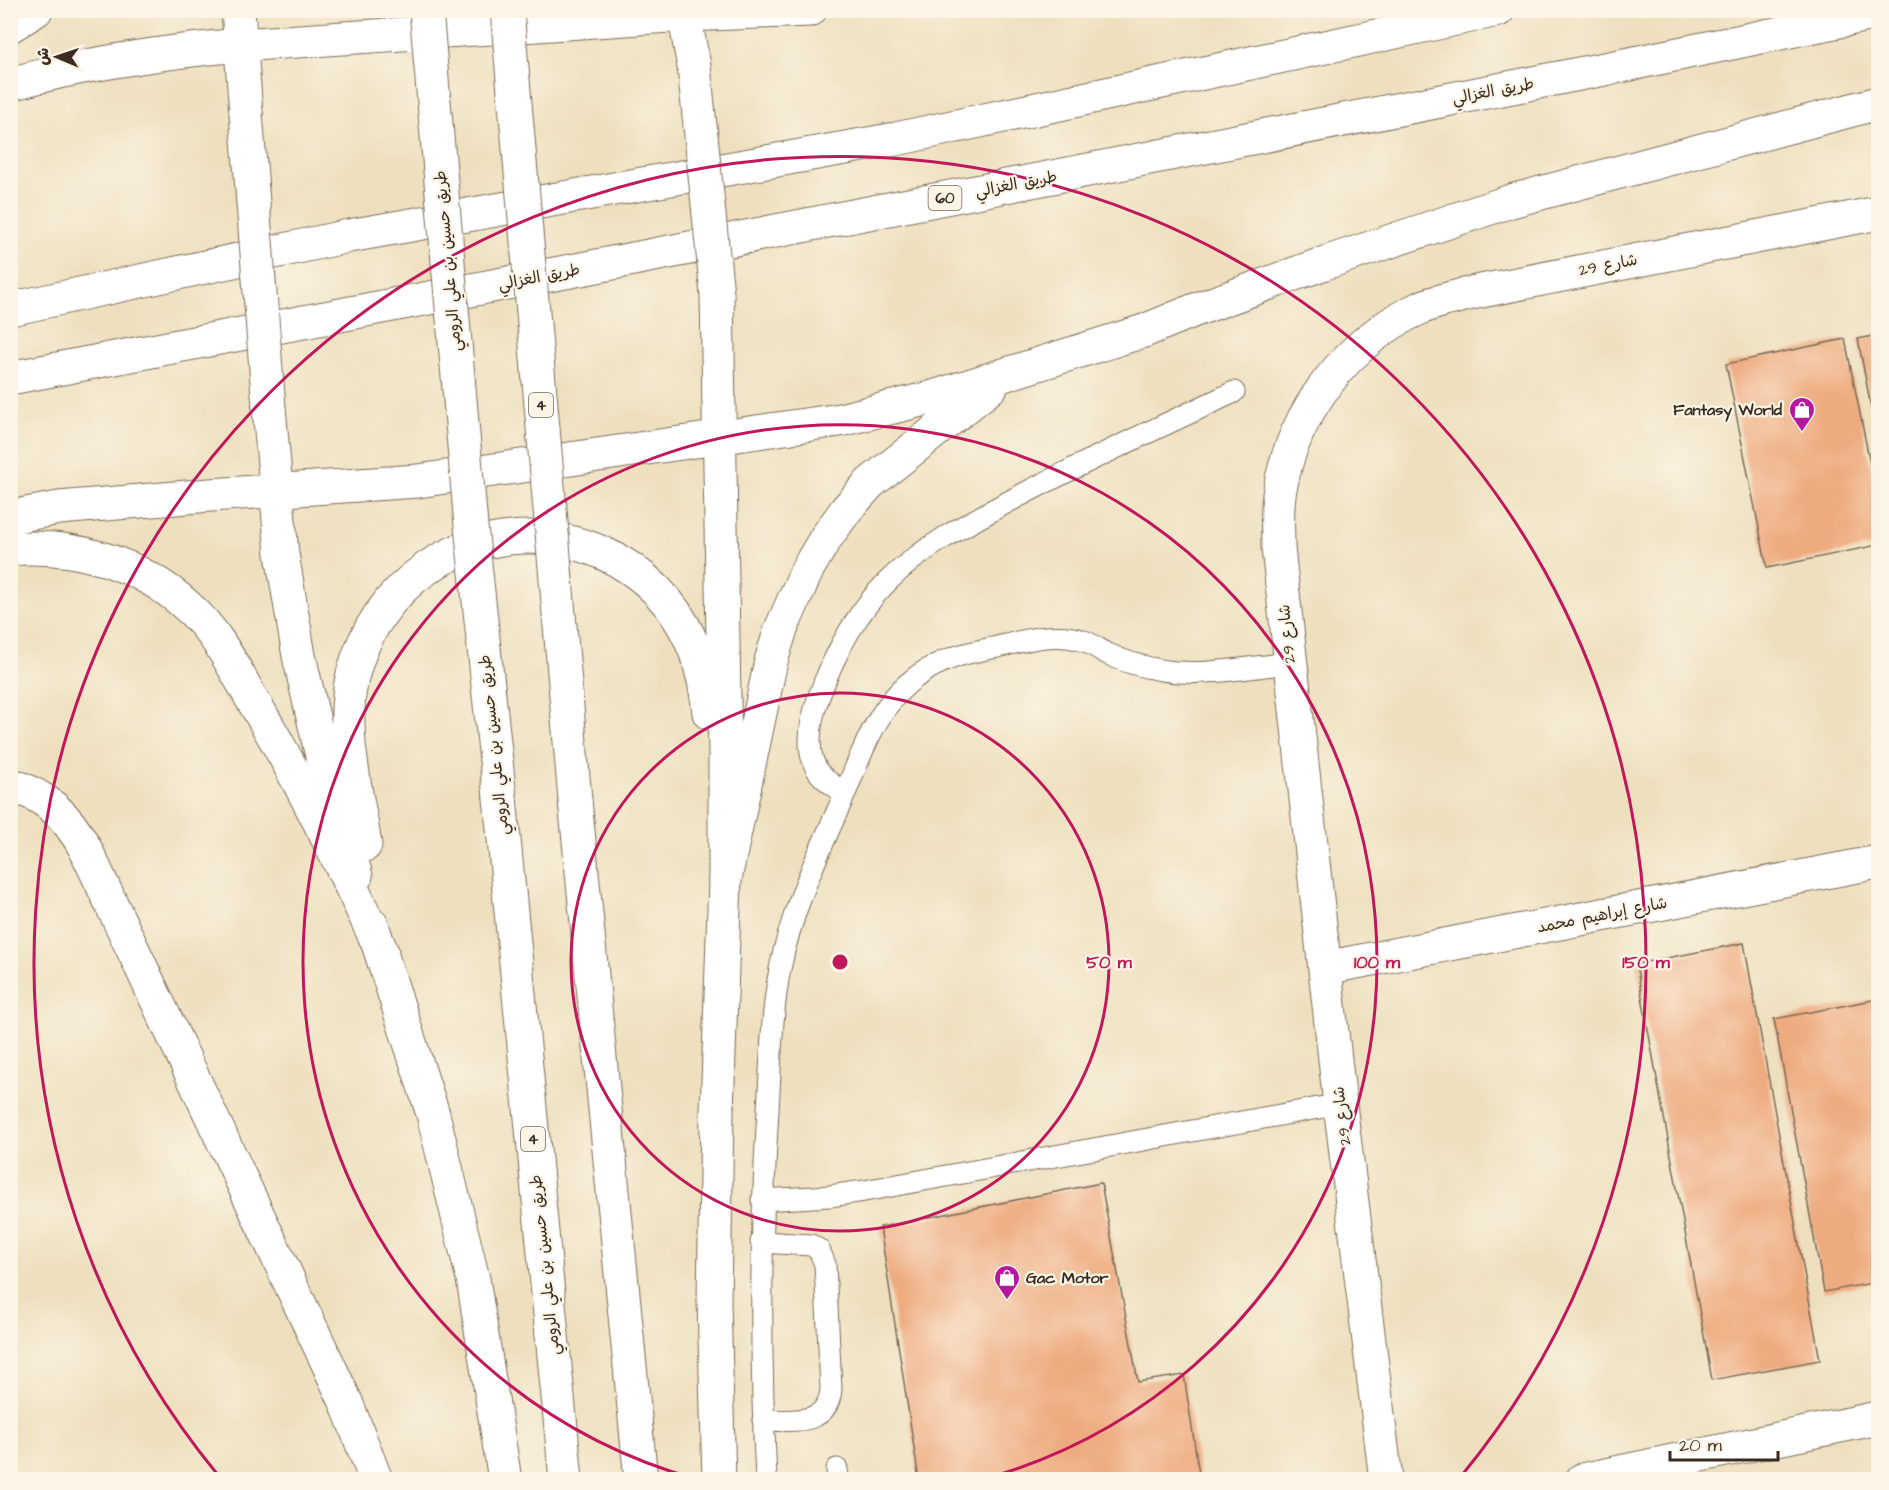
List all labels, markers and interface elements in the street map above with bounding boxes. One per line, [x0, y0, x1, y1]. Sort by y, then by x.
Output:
north arrow [27, 27, 87, 87]
text: ش [32, 47, 54, 66]
street label: طريق الغزالي [1450, 72, 1536, 113]
street label: طريق الغزالي [973, 165, 1059, 206]
street label: طريق حسين بن علي الرومي [429, 169, 470, 352]
road number: 60 [928, 186, 962, 210]
street label: شارع 29 [1577, 249, 1639, 281]
street label: طريق الغزالي [496, 258, 582, 299]
road number: 4 [529, 393, 553, 417]
shop icon: Fantasy World [1787, 395, 1817, 433]
place label: Fantasy World [1673, 399, 1783, 422]
street label: شارع 29 [1273, 603, 1301, 665]
street label: طريق حسين بن علي الرومي [474, 653, 517, 837]
street label: شارع إبراهيم محمد [1535, 892, 1669, 939]
text: 50 m [1086, 950, 1133, 975]
text: 100 m [1354, 950, 1401, 975]
text: 150 m [1622, 950, 1671, 975]
centre of rings [830, 952, 850, 972]
street label: شارع 29 [1327, 1085, 1357, 1147]
road number: 4 [521, 1127, 545, 1151]
street label: طريق حسين بن علي الرومي [525, 1173, 568, 1357]
shop icon: Gac Motor [992, 1263, 1022, 1301]
place label: Gac Motor [1026, 1267, 1108, 1289]
scale bar [1670, 1424, 1778, 1462]
text: 20 m [1679, 1433, 1722, 1458]

